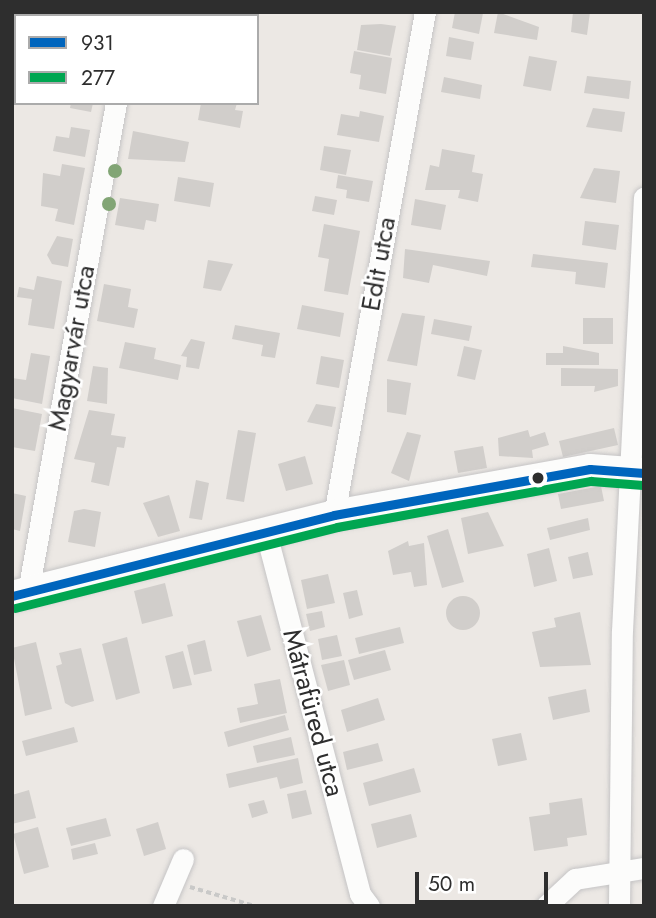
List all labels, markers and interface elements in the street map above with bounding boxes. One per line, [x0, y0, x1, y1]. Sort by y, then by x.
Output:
legend [14, 14, 259, 105]
text: 931 [81, 28, 114, 58]
text: 277 [81, 63, 115, 93]
street label: Edit utca [355, 215, 403, 313]
street label: Magyarvár utca [42, 263, 102, 433]
unlabelled marker [531, 471, 545, 485]
street label: Mátrafüred utca [276, 626, 350, 800]
scale bar [418, 858, 551, 902]
text: 50 m [428, 869, 475, 899]

